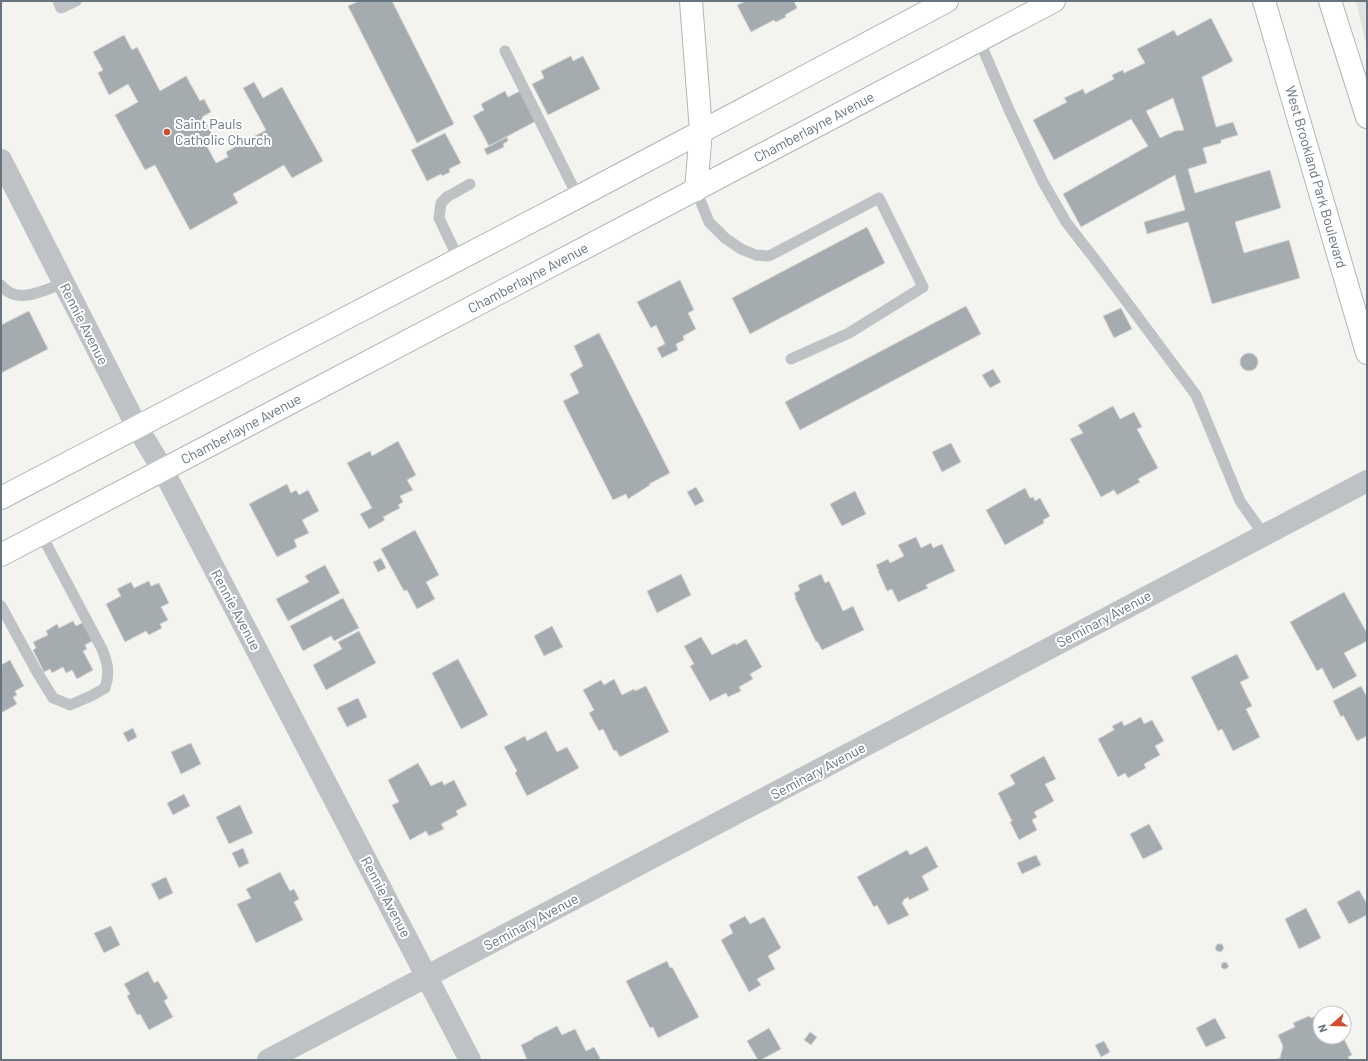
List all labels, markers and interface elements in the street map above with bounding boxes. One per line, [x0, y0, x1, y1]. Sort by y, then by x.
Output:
street label: West Brookland Park Boulevard [1282, 84, 1351, 270]
street label: Chamberlayne Avenue [751, 88, 877, 165]
place label: Saint Pauls Catholic Church [175, 115, 271, 148]
marker: Saint Pauls Catholic Church [162, 127, 172, 137]
street label: Chamberlayne Avenue [465, 239, 591, 316]
street label: Rennie Avenue [57, 280, 112, 367]
street label: Chamberlayne Avenue [178, 390, 304, 467]
street label: Rennie Avenue [208, 566, 265, 653]
street label: Seminary Avenue [1054, 586, 1154, 651]
street label: Seminary Avenue [768, 738, 868, 803]
street label: Rennie Avenue [358, 853, 415, 940]
street label: Seminary Avenue [481, 889, 581, 954]
north arrow [1312, 1005, 1352, 1045]
text: N [1315, 1023, 1329, 1034]

